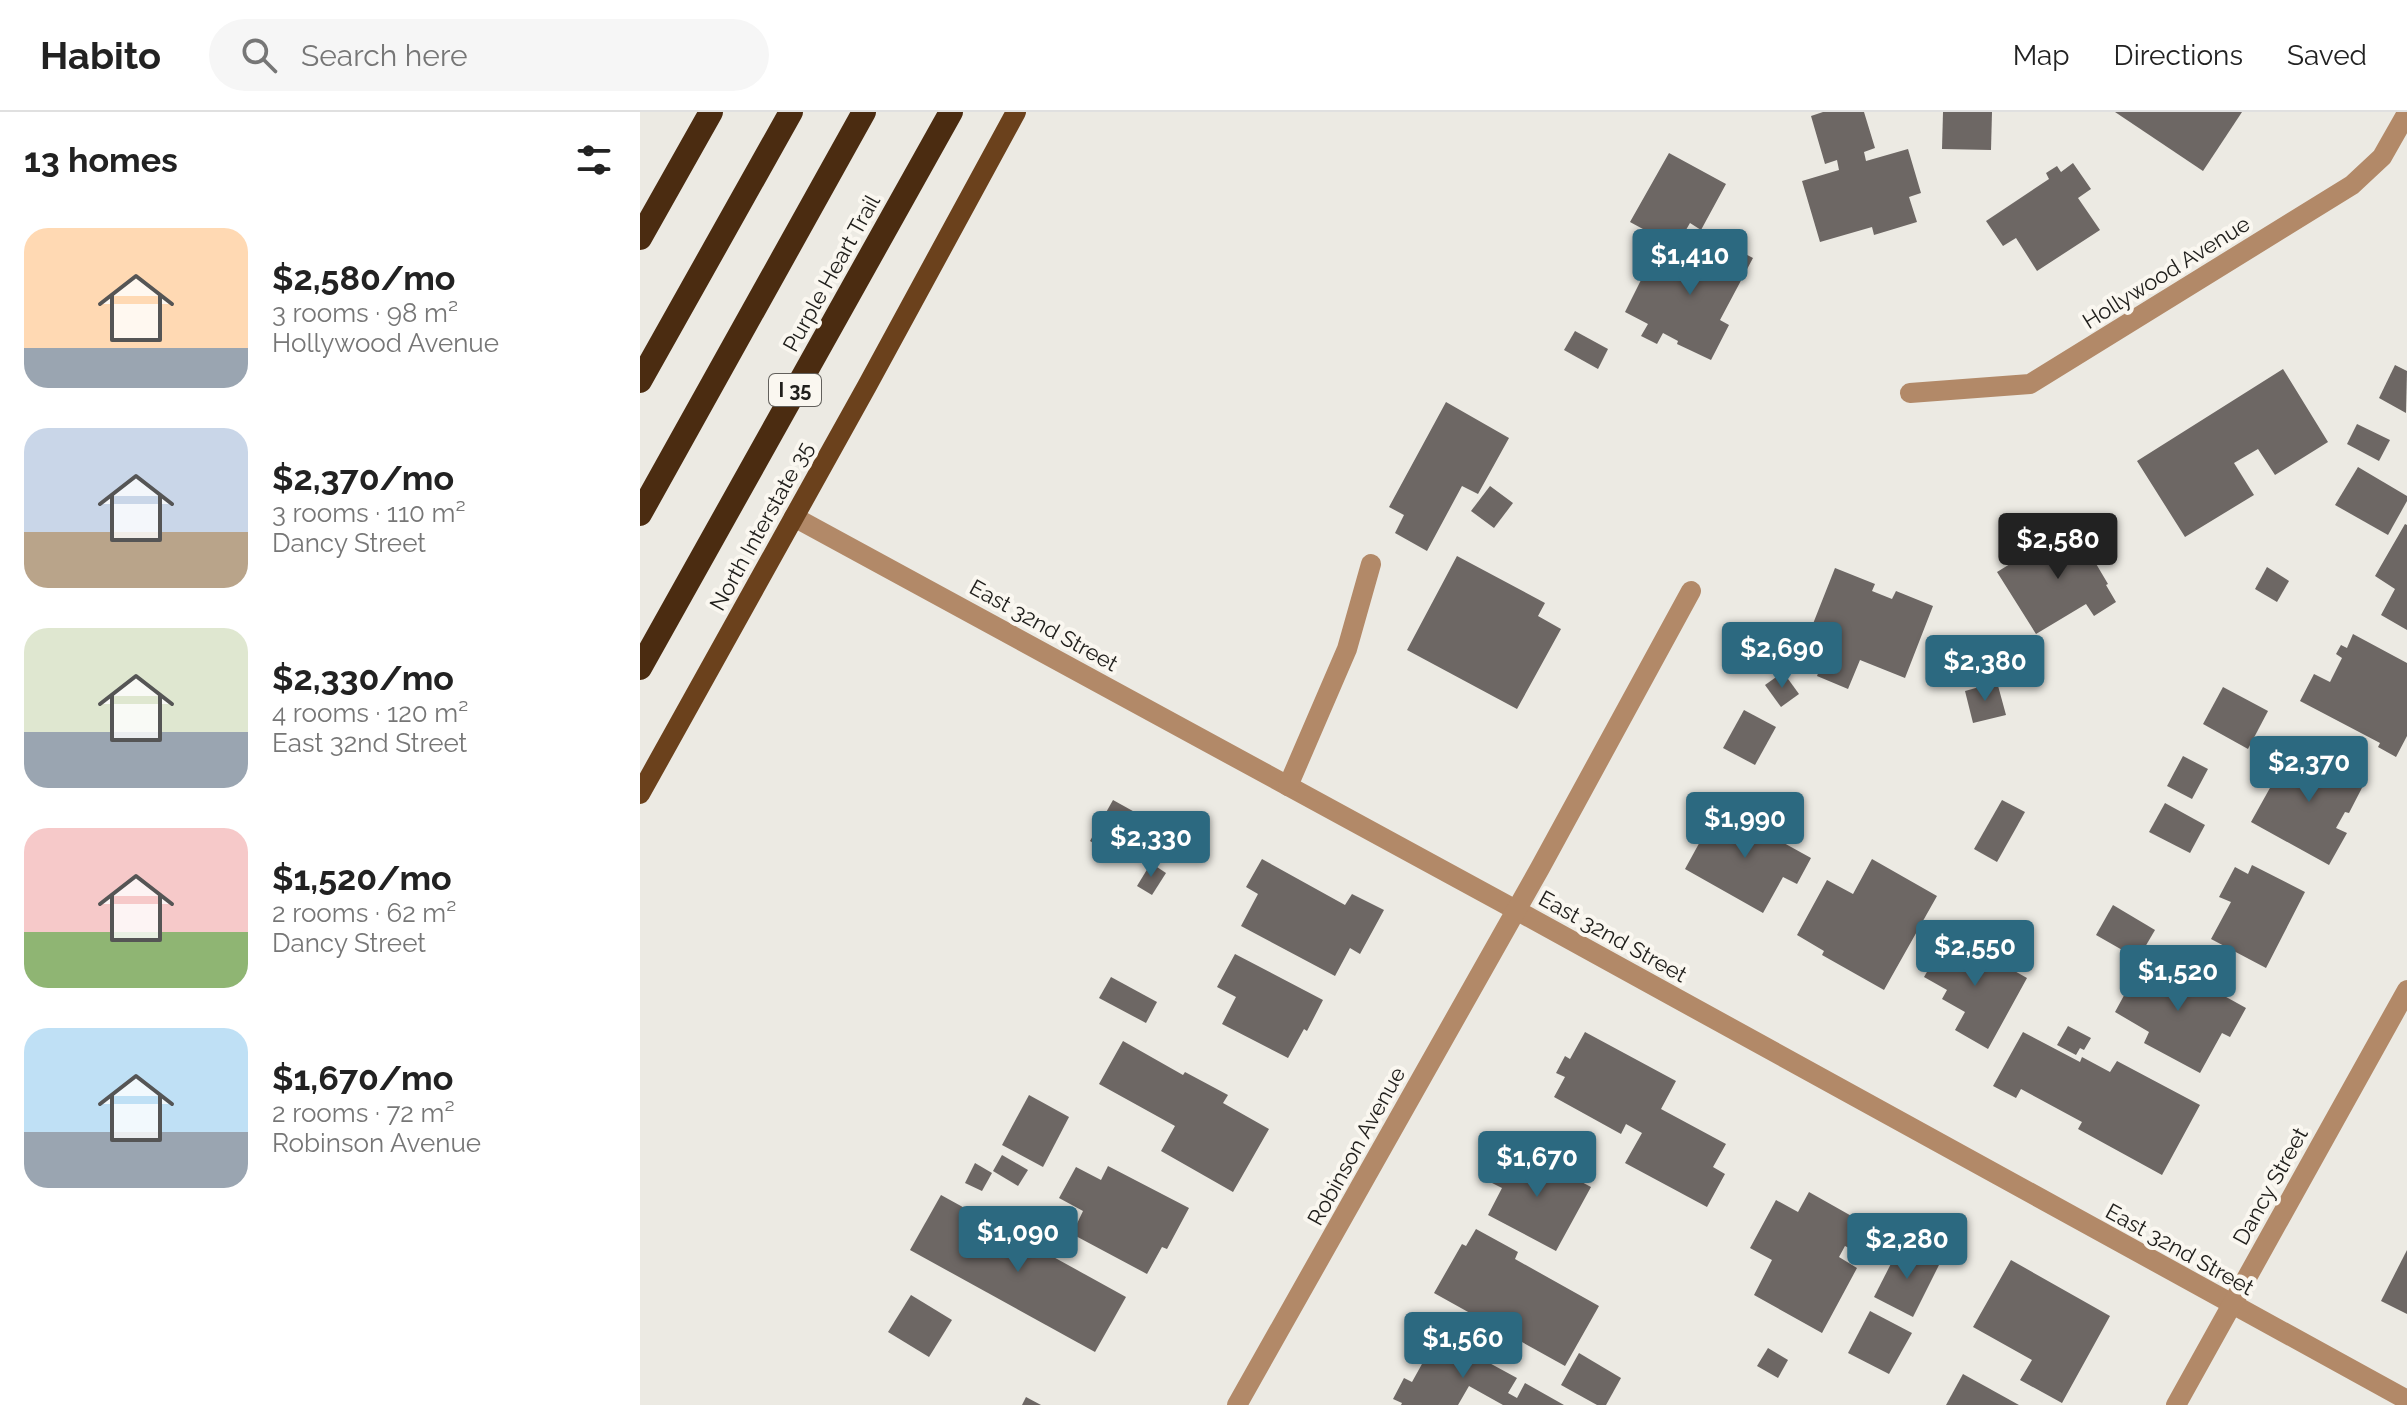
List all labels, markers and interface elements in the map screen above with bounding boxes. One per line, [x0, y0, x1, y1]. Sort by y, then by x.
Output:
search box [209, 19, 769, 91]
text: Habito [40, 33, 161, 78]
icon: search [237, 33, 281, 77]
text: Search here [301, 38, 468, 73]
text: Map [2013, 39, 2070, 72]
text: Directions [2114, 39, 2243, 72]
text: Saved [2287, 39, 2367, 72]
icon: filters [572, 138, 616, 182]
text: 13 homes [24, 140, 178, 180]
street label: Purple Heart Trail [777, 190, 885, 356]
street label: Hollywood Avenue [2078, 210, 2254, 334]
pin: $1,410 [1625, 229, 1755, 297]
text: $1,410 [1650, 240, 1730, 270]
text: $2,580/mo [272, 258, 455, 298]
icon: home [88, 260, 184, 356]
text: 3 rooms · 98 m² [272, 298, 458, 328]
text: Hollywood Avenue [272, 328, 499, 358]
road number: I 35 [769, 374, 821, 406]
street label: North Interstate 35 [704, 437, 818, 615]
text: $2,370/mo [272, 458, 454, 498]
icon: home [88, 460, 184, 556]
text: 3 rooms · 110 m² [272, 498, 466, 528]
pin: $2,580 [1993, 513, 2123, 581]
text: $2,580 [2016, 524, 2100, 554]
text: Dancy Street [272, 528, 426, 558]
street label: East 32nd Street [965, 574, 1123, 677]
pin: $2,690 [1717, 622, 1847, 690]
text: $2,690 [1740, 633, 1824, 663]
pin: $2,380 [1920, 635, 2050, 703]
text: $2,380 [1943, 646, 2027, 676]
text: $2,330/mo [272, 658, 454, 698]
icon: home [88, 660, 184, 756]
text: 4 rooms · 120 m² [272, 698, 468, 728]
text: East 32nd Street [272, 728, 467, 758]
pin: $2,370 [2244, 736, 2374, 804]
text: $2,370 [2268, 747, 2350, 777]
pin: $1,990 [1680, 792, 1810, 860]
text: $1,990 [1704, 803, 1786, 833]
pin: $2,330 [1086, 811, 1216, 879]
text: $2,330 [1110, 822, 1192, 852]
text: $1,520/mo [272, 858, 452, 898]
icon: home [88, 860, 184, 956]
street label: East 32nd Street [1534, 885, 1692, 988]
text: 2 rooms · 62 m² [272, 898, 456, 928]
pin: $2,550 [1910, 920, 2040, 988]
text: Dancy Street [272, 928, 426, 958]
text: $2,550 [1934, 931, 2016, 961]
pin: $1,520 [2113, 945, 2243, 1013]
text: $1,520 [2138, 956, 2218, 986]
text: $1,670/mo [272, 1058, 453, 1098]
icon: home [88, 1060, 184, 1156]
street label: Robinson Avenue [1302, 1062, 1410, 1230]
text: 2 rooms · 72 m² [272, 1098, 455, 1128]
street label: Dancy Street [2227, 1122, 2313, 1249]
text: Robinson Avenue [272, 1128, 481, 1158]
pin: $1,670 [1472, 1131, 1602, 1199]
text: $1,670 [1496, 1142, 1578, 1172]
street label: East 32nd Street [2101, 1198, 2259, 1301]
pin: $1,090 [953, 1206, 1083, 1274]
pin: $2,280 [1842, 1213, 1972, 1281]
text: $1,090 [977, 1217, 1059, 1247]
text: $2,280 [1865, 1224, 1949, 1254]
pin: $1,560 [1398, 1312, 1528, 1380]
text: $1,560 [1422, 1323, 1504, 1353]

